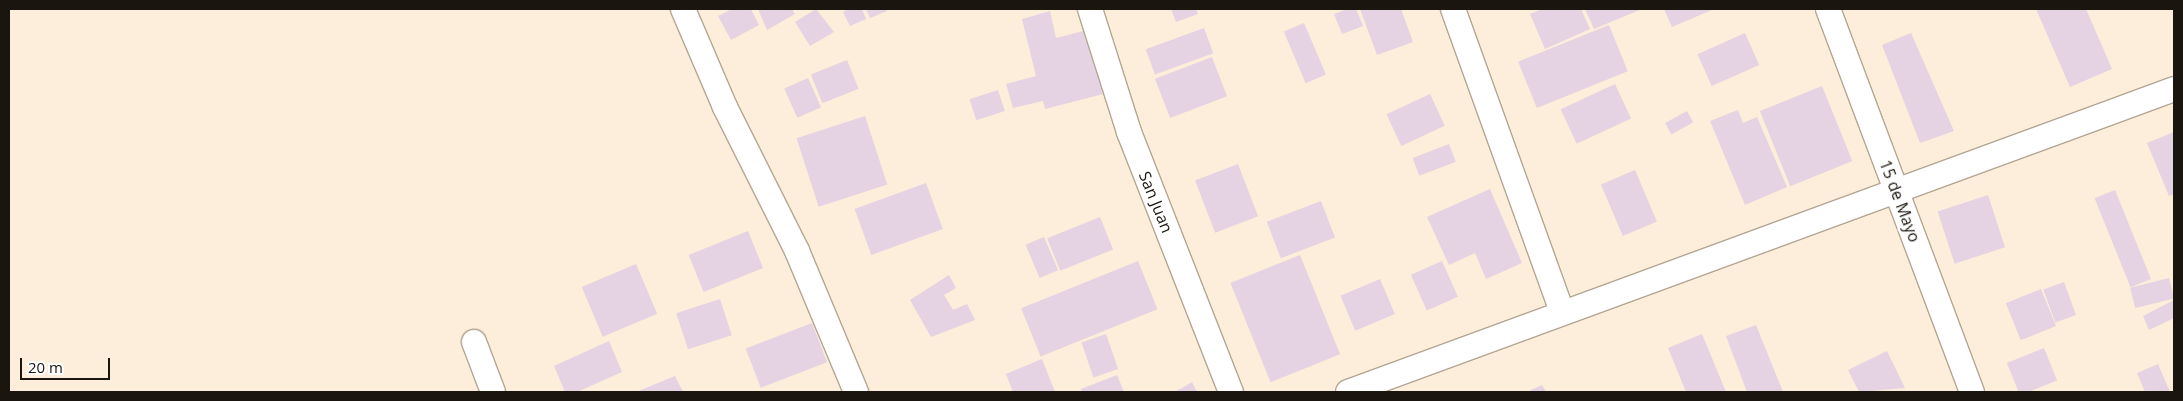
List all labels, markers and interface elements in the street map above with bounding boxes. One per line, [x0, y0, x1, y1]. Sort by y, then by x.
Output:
street label: 15 de Mayo [1876, 157, 1924, 245]
street label: San Juan [1135, 169, 1177, 235]
scale bar [22, 348, 112, 380]
text: 20 m [28, 357, 63, 377]

